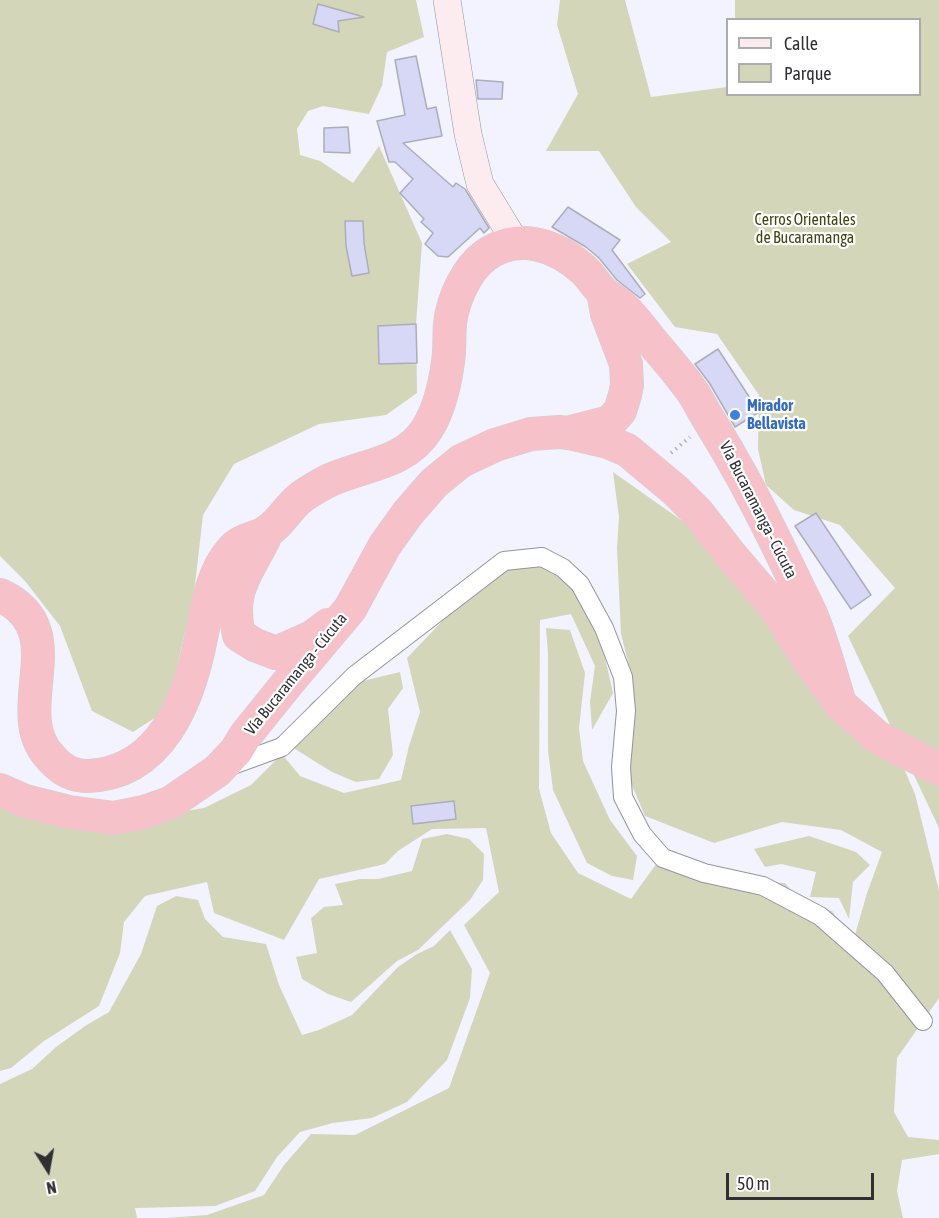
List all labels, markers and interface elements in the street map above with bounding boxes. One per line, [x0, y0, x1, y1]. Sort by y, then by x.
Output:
legend [726, 18, 921, 96]
text: Calle [784, 33, 818, 54]
text: Parque [784, 63, 832, 84]
park label: Cerros Orientales de Bucaramanga [754, 210, 856, 248]
place label: Mirador Bellavista [747, 396, 806, 434]
marker: Mirador Bellavista [728, 408, 742, 422]
street label: Vía Bucaramanga - Cúcuta [715, 438, 801, 582]
street label: Vía Bucaramanga - Cúcuta [241, 609, 351, 739]
north arrow [18, 1140, 78, 1200]
scale bar [729, 1161, 878, 1199]
text: 50 m [737, 1173, 769, 1194]
text: N [45, 1178, 58, 1197]

